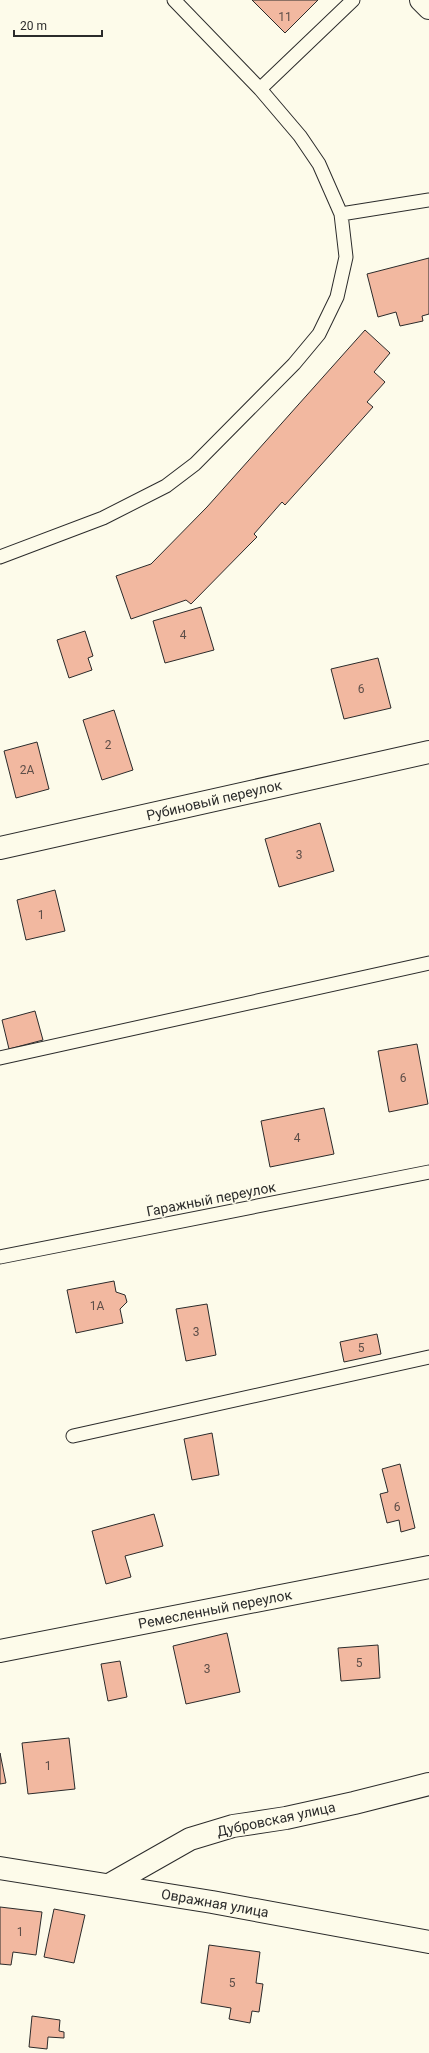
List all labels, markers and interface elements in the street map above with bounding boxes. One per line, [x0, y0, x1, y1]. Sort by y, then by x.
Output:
house number: 11 [278, 10, 292, 24]
scale bar [14, 12, 102, 38]
text: 20 m [20, 19, 47, 33]
house number: 4 [180, 628, 187, 642]
house number: 6 [358, 682, 365, 696]
house number: 2 [105, 738, 112, 752]
house number: 2А [20, 763, 34, 777]
street label: Рубиновый переулок [145, 777, 284, 823]
house number: 3 [296, 848, 302, 862]
house number: 1 [38, 908, 44, 922]
house number: 6 [400, 1071, 407, 1085]
house number: 4 [294, 1131, 301, 1145]
street label: Гаражный переулок [145, 1179, 277, 1219]
house number: 1А [90, 1299, 104, 1313]
house number: 3 [193, 1325, 199, 1339]
house number: 5 [358, 1341, 365, 1355]
house number: 6 [394, 1500, 401, 1514]
street label: Ремесленный переулок [137, 1586, 294, 1632]
house number: 5 [356, 1656, 363, 1670]
house number: 3 [204, 1662, 210, 1676]
house number: 1 [45, 1759, 51, 1773]
street label: Дубровская улица [215, 1799, 337, 1839]
street label: Овражная улица [160, 1886, 270, 1920]
house number: 1 [17, 1925, 23, 1939]
house number: 5 [229, 1976, 236, 1990]

